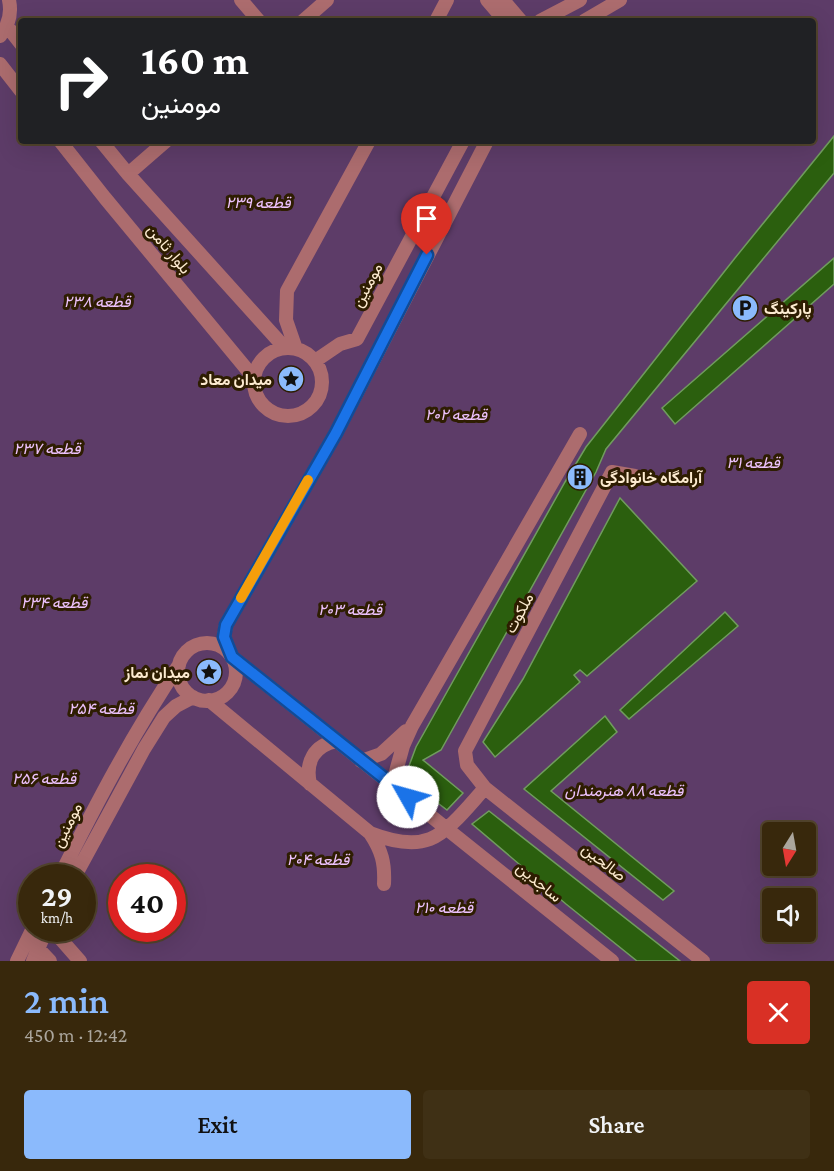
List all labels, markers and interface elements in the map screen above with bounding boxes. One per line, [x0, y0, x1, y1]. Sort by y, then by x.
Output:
text: 160 m [141, 36, 249, 83]
icon: right [42, 42, 120, 120]
text: مومنین [141, 89, 221, 119]
pin [401, 193, 452, 255]
park label: قطعه ۲۳۹ [225, 194, 292, 211]
icon: arrive [410, 202, 443, 235]
street label: بلوار ثامن [142, 221, 194, 278]
street label: مومنین [348, 260, 387, 311]
park label: قطعه ۲۳۸ [64, 293, 132, 310]
parking icon: پارکینگ [730, 293, 760, 323]
place label: پارکینگ [764, 300, 812, 320]
place icon: میدان معاد [276, 364, 306, 394]
place label: میدان معاد [200, 371, 272, 389]
park label: قطعه ۲۰۲ [425, 406, 489, 423]
park label: قطعه ۲۳۷ [14, 440, 82, 457]
park label: قطعه ۳۱ [726, 454, 782, 471]
building icon: آرامگاه خانوادگی [565, 462, 595, 492]
place label: آرامگاه خانوادگی [600, 469, 704, 488]
street label: ملکوت [501, 590, 538, 637]
park label: قطعه ۲۳۴ [21, 594, 89, 611]
park label: قطعه ۲۰۳ [318, 601, 384, 618]
place icon: میدان نماز [194, 657, 224, 687]
place label: میدان نماز [123, 664, 190, 683]
park label: قطعه ۲۵۴ [68, 700, 135, 717]
position arrow [376, 765, 440, 829]
park label: قطعه ۲۵۶ [12, 770, 78, 787]
park label: قطعه ۸۸ هنرمندان [565, 782, 685, 801]
street label: مومنین [49, 800, 87, 851]
north arrow [762, 822, 816, 876]
map controls [762, 822, 816, 942]
street label: صالحین [577, 840, 629, 886]
park label: قطعه ۲۰۴ [287, 851, 351, 868]
street label: ساجدین [512, 859, 565, 907]
speed limit sign: 40 [108, 864, 186, 942]
text: 29 [41, 879, 73, 912]
button: sound [762, 888, 816, 942]
park label: قطعه ۲۱۰ [415, 899, 475, 916]
text: km/h [41, 910, 73, 926]
text: 2 min [24, 981, 109, 1021]
button: close [747, 981, 810, 1044]
text: 450 m · 12:42 [24, 1024, 127, 1046]
button: Exit [24, 1090, 411, 1159]
button: Share [423, 1090, 810, 1159]

